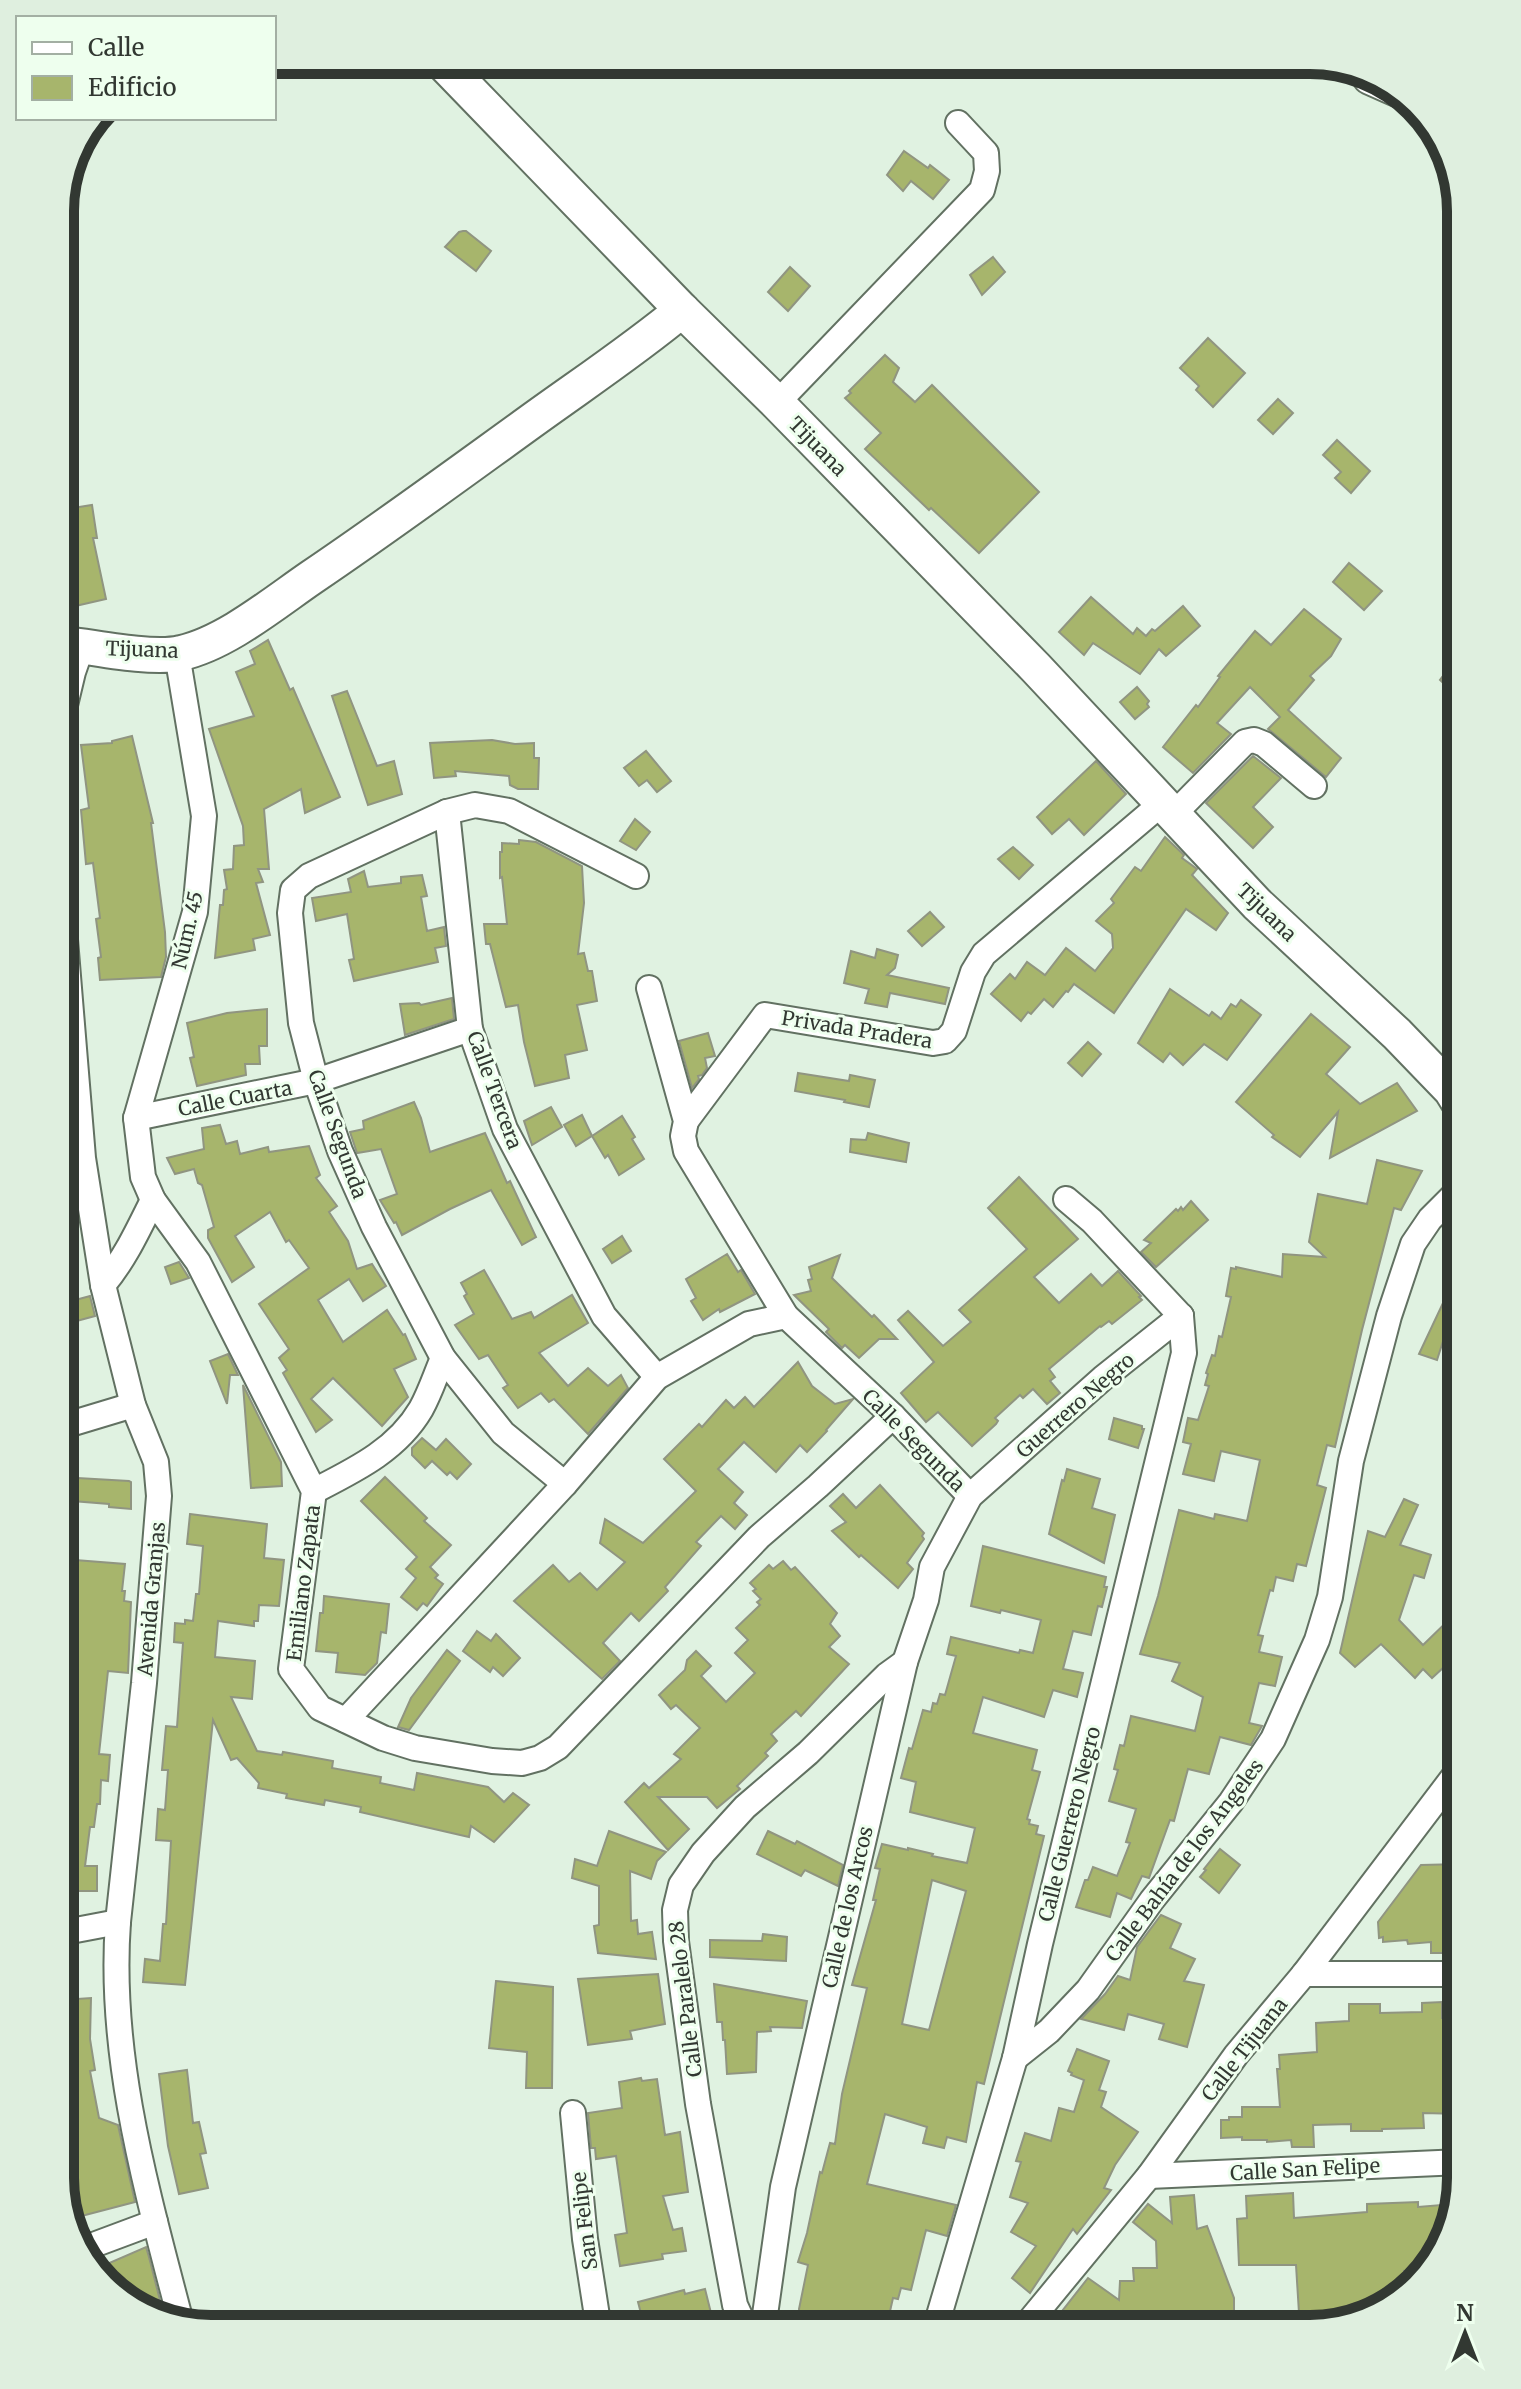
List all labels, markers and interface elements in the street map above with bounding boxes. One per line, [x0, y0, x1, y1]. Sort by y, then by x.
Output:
legend [16, 16, 276, 120]
text: Calle [88, 32, 144, 63]
text: Edificio [88, 72, 176, 103]
street label: Tijuana [784, 411, 853, 481]
street label: Tijuana [105, 635, 179, 663]
street label: Tijuana [1232, 878, 1302, 947]
street label: Núm. 45 [166, 889, 208, 971]
street label: Privada Pradera [780, 1005, 934, 1053]
street label: Calle Tercera [462, 1028, 528, 1153]
street label: Calle Segunda [303, 1066, 373, 1202]
street label: Calle Cuarta [176, 1075, 294, 1121]
street label: Guerrero Negro [1011, 1347, 1139, 1463]
street label: Calle Segunda [857, 1383, 971, 1497]
street label: Emiliano Zapata [281, 1503, 325, 1663]
street label: Avenida Granjas [132, 1521, 170, 1678]
street label: Calle Guerrero Negro [1033, 1724, 1105, 1924]
street label: Calle Bahía de los Angeles [1100, 1754, 1268, 1966]
street label: Calle de los Arcos [816, 1824, 878, 1990]
street label: Calle Paralelo 28 [663, 1919, 707, 2079]
street label: Calle Tijuana [1196, 1992, 1292, 2106]
street label: Calle San Felipe [1229, 2153, 1381, 2185]
street label: San Felipe [566, 2171, 602, 2271]
north arrow [1425, 2293, 1505, 2373]
text: N [1456, 2299, 1474, 2327]

